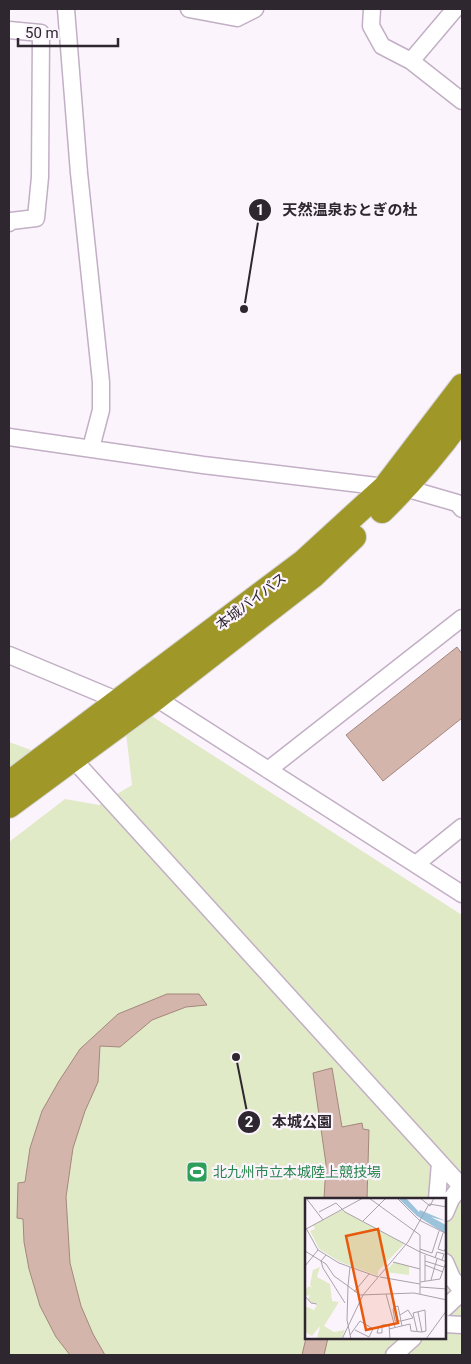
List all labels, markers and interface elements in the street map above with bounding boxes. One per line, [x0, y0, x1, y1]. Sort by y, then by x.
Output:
scale bar [18, 15, 118, 47]
text: 50 m [25, 24, 59, 42]
callout: 天然温泉おとぎの杜 [248, 195, 428, 225]
text: 1 [256, 201, 264, 219]
text: 天然温泉おとぎの杜 [282, 201, 418, 219]
street label: 本城バイパス [213, 569, 289, 633]
callout: 本城公園 [237, 1107, 342, 1137]
text: 2 [245, 1113, 254, 1131]
text: 本城公園 [272, 1113, 332, 1131]
sports icon: 北九州市立本城陸上競技場 [185, 1160, 209, 1184]
place label: 北九州市立本城陸上競技場 [213, 1164, 381, 1180]
inset map [305, 1198, 446, 1339]

